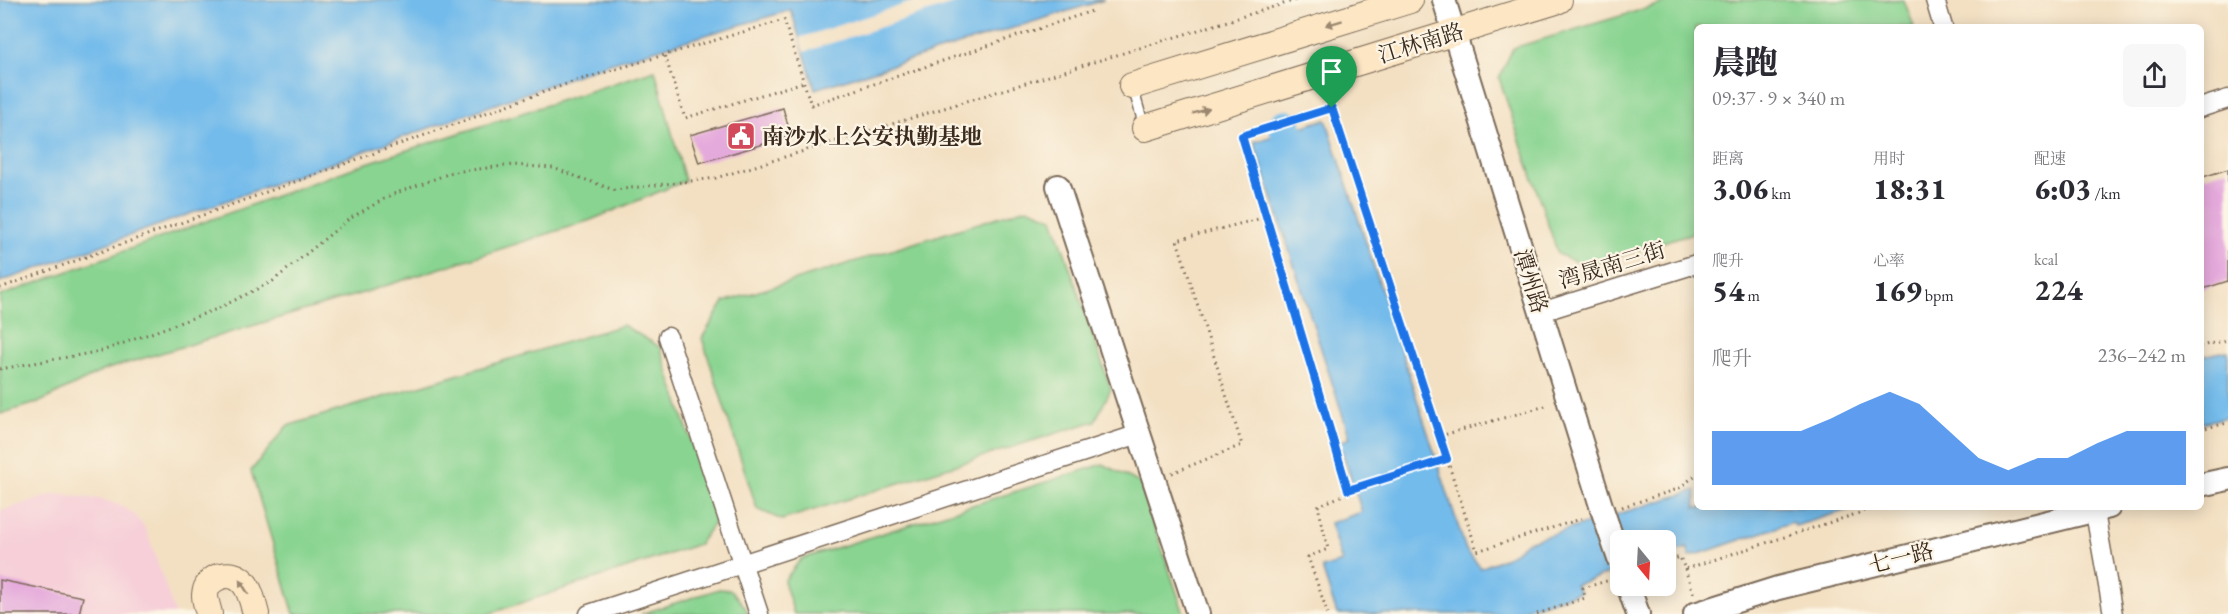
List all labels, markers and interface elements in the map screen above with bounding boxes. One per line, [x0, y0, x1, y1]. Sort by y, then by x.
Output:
street label: 江林南路 [1375, 16, 1467, 70]
one-way arrow [1325, 19, 1343, 29]
text: 晨跑 [1712, 41, 1778, 84]
button: share [2123, 44, 2186, 107]
pin [1306, 46, 1357, 108]
icon: arrive [1315, 55, 1348, 88]
text: 09:37 · 9 × 340 m [1712, 85, 1845, 111]
one-way arrow [1192, 105, 1210, 115]
public building icon: 南沙水上公安执勤基地 [725, 120, 757, 152]
place label: 南沙水上公安执勤基地 [762, 122, 982, 151]
text: 距离 [1712, 148, 1744, 169]
text: 用时 [1873, 148, 1905, 169]
text: 配速 [2034, 148, 2066, 169]
text: 3.06 [1712, 169, 1768, 208]
text: 18:31 [1873, 169, 1946, 208]
text: 6:03 [2034, 169, 2091, 208]
text: km [1768, 183, 1791, 204]
text: /km [2091, 183, 2121, 204]
street label: 湾晟南三街 [1555, 235, 1669, 295]
street label: 潭州路 [1507, 245, 1555, 317]
text: kcal [2034, 249, 2058, 270]
text: 爬升 [1712, 250, 1744, 271]
text: 心率 [1873, 250, 1905, 271]
text: 224 [2034, 270, 2083, 309]
text: 54 [1712, 271, 1744, 310]
text: 169 [1873, 271, 1922, 310]
text: m [1744, 285, 1760, 306]
text: bpm [1922, 285, 1954, 306]
text: 236–242 m [2098, 342, 2186, 368]
text: 爬升 [1712, 345, 1752, 371]
north arrow [1610, 530, 1676, 596]
map controls [1610, 530, 1676, 596]
street label: 七一路 [1865, 536, 1937, 580]
one-way arrow [239, 579, 250, 595]

